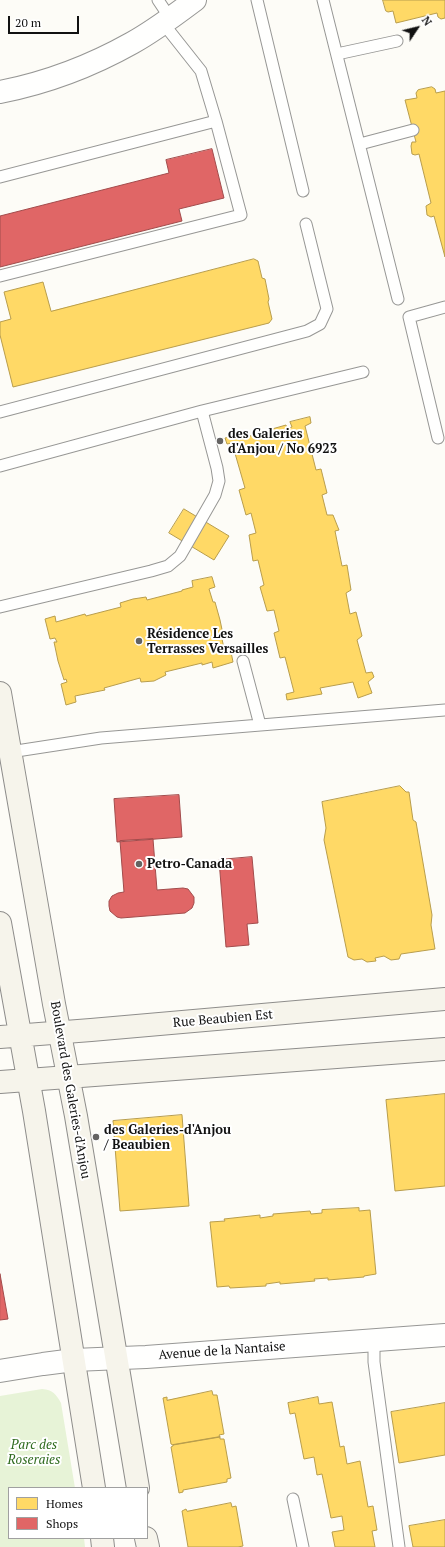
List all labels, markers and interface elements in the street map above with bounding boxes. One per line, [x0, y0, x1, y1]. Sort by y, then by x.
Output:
scale bar [10, 8, 81, 34]
north arrow [397, 8, 437, 48]
text: N [419, 14, 435, 29]
text: 20 m [15, 15, 41, 30]
place label: des Galeries d'Anjou / No 6923 [228, 426, 337, 457]
marker: des Galeries d'Anjou / No 6923 [215, 436, 225, 446]
place label: Résidence Les Terrasses Versailles [147, 626, 268, 657]
marker: Résidence Les Terrasses Versailles [134, 636, 144, 646]
place label: Petro-Canada [147, 856, 232, 872]
marker: Petro-Canada [134, 859, 144, 869]
street label: Boulevard des Galeries-d'Anjou [47, 1000, 93, 1180]
street label: Rue Beaubien Est [172, 1007, 274, 1031]
place label: des Galeries-d'Anjou / Beaubien [104, 1122, 231, 1153]
marker: des Galeries-d'Anjou / Beaubien [91, 1132, 101, 1142]
street label: Avenue de la Nantaise [158, 1339, 286, 1363]
park label: Parc des Roseraies [8, 1437, 60, 1468]
legend [8, 1487, 148, 1539]
text: Homes [46, 1496, 83, 1511]
text: Shops [46, 1516, 78, 1531]

